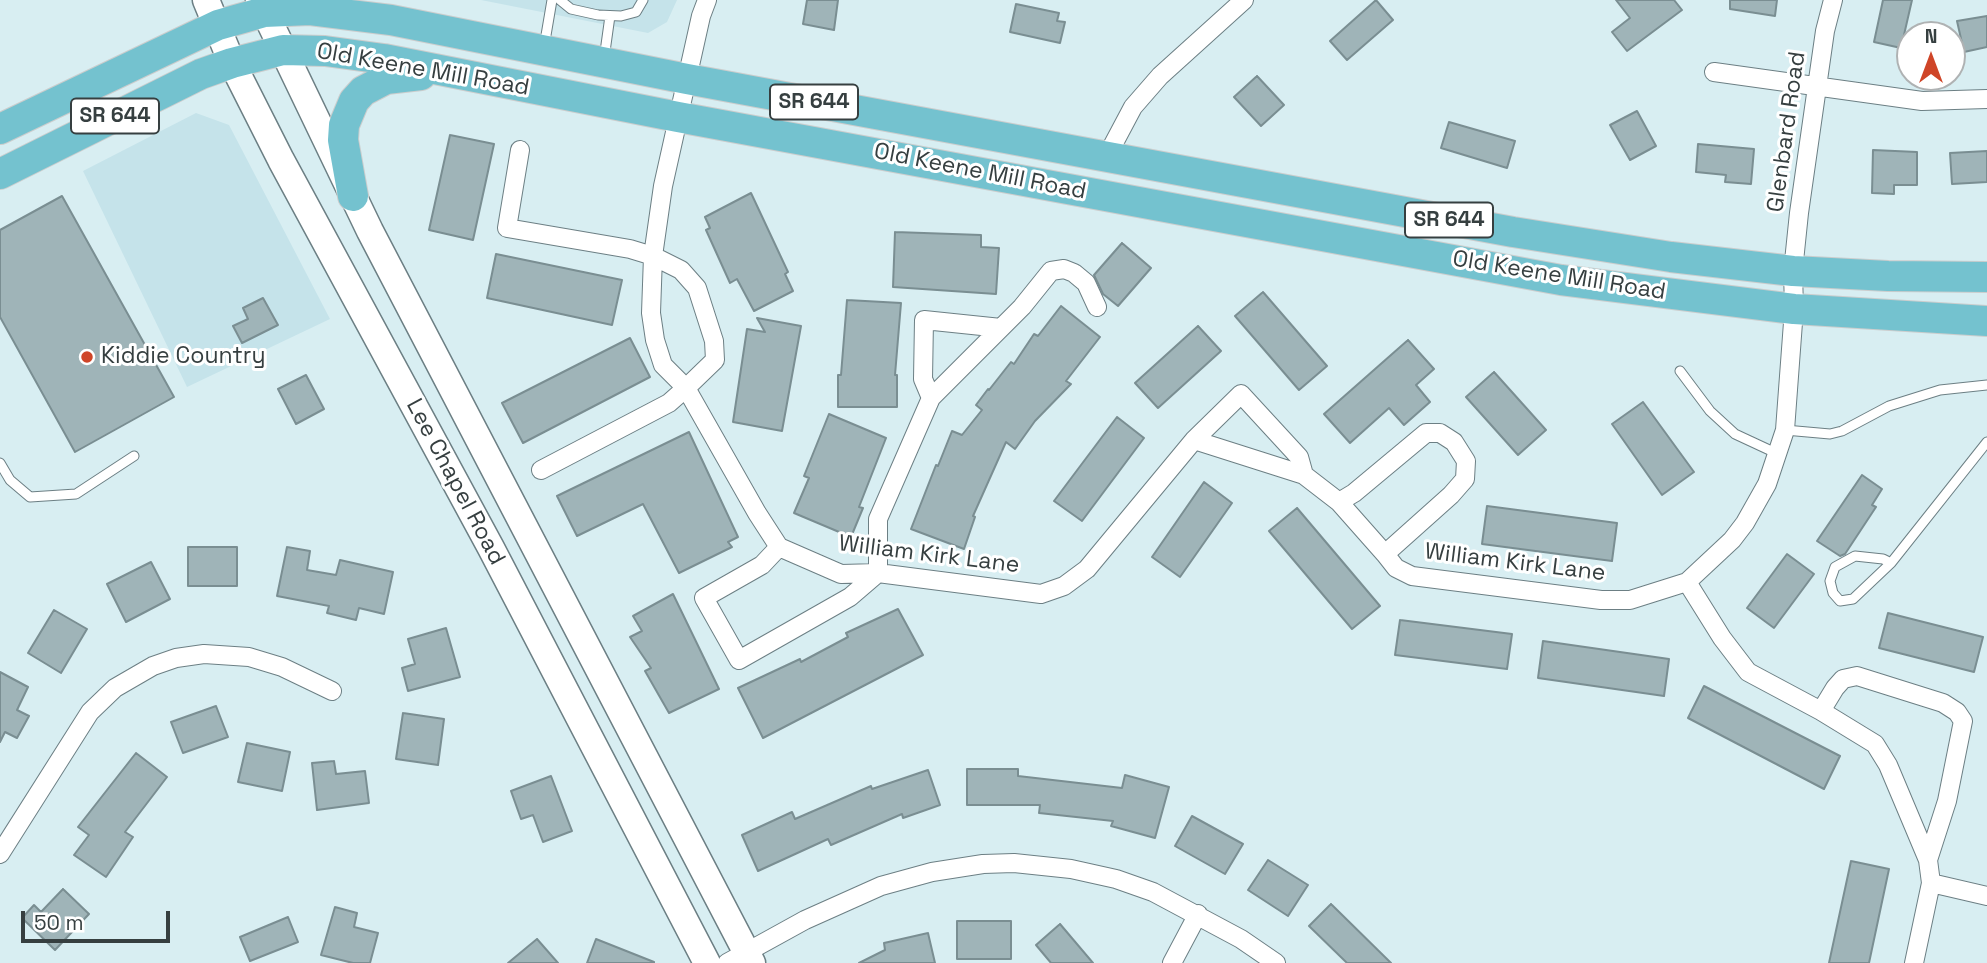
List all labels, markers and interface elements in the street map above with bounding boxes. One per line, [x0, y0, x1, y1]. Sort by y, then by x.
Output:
north arrow [1896, 21, 1966, 91]
text: N [1925, 24, 1937, 49]
street label: Old Keene Mill Road [315, 38, 531, 102]
street label: Glenbard Road [1762, 50, 1812, 214]
road number: SR 644 [770, 84, 858, 119]
road number: SR 644 [71, 99, 159, 134]
street label: Old Keene Mill Road [872, 138, 1088, 206]
road number: SR 644 [1405, 202, 1493, 238]
street label: Old Keene Mill Road [1451, 246, 1667, 306]
place label: Kiddie Country [101, 343, 266, 371]
marker: Kiddie Country [79, 349, 95, 365]
street label: Lee Chapel Road [400, 394, 510, 570]
street label: William Kirk Lane [837, 530, 1021, 580]
street label: William Kirk Lane [1423, 538, 1607, 588]
scale bar [24, 897, 173, 941]
text: 50 m [34, 909, 84, 936]

